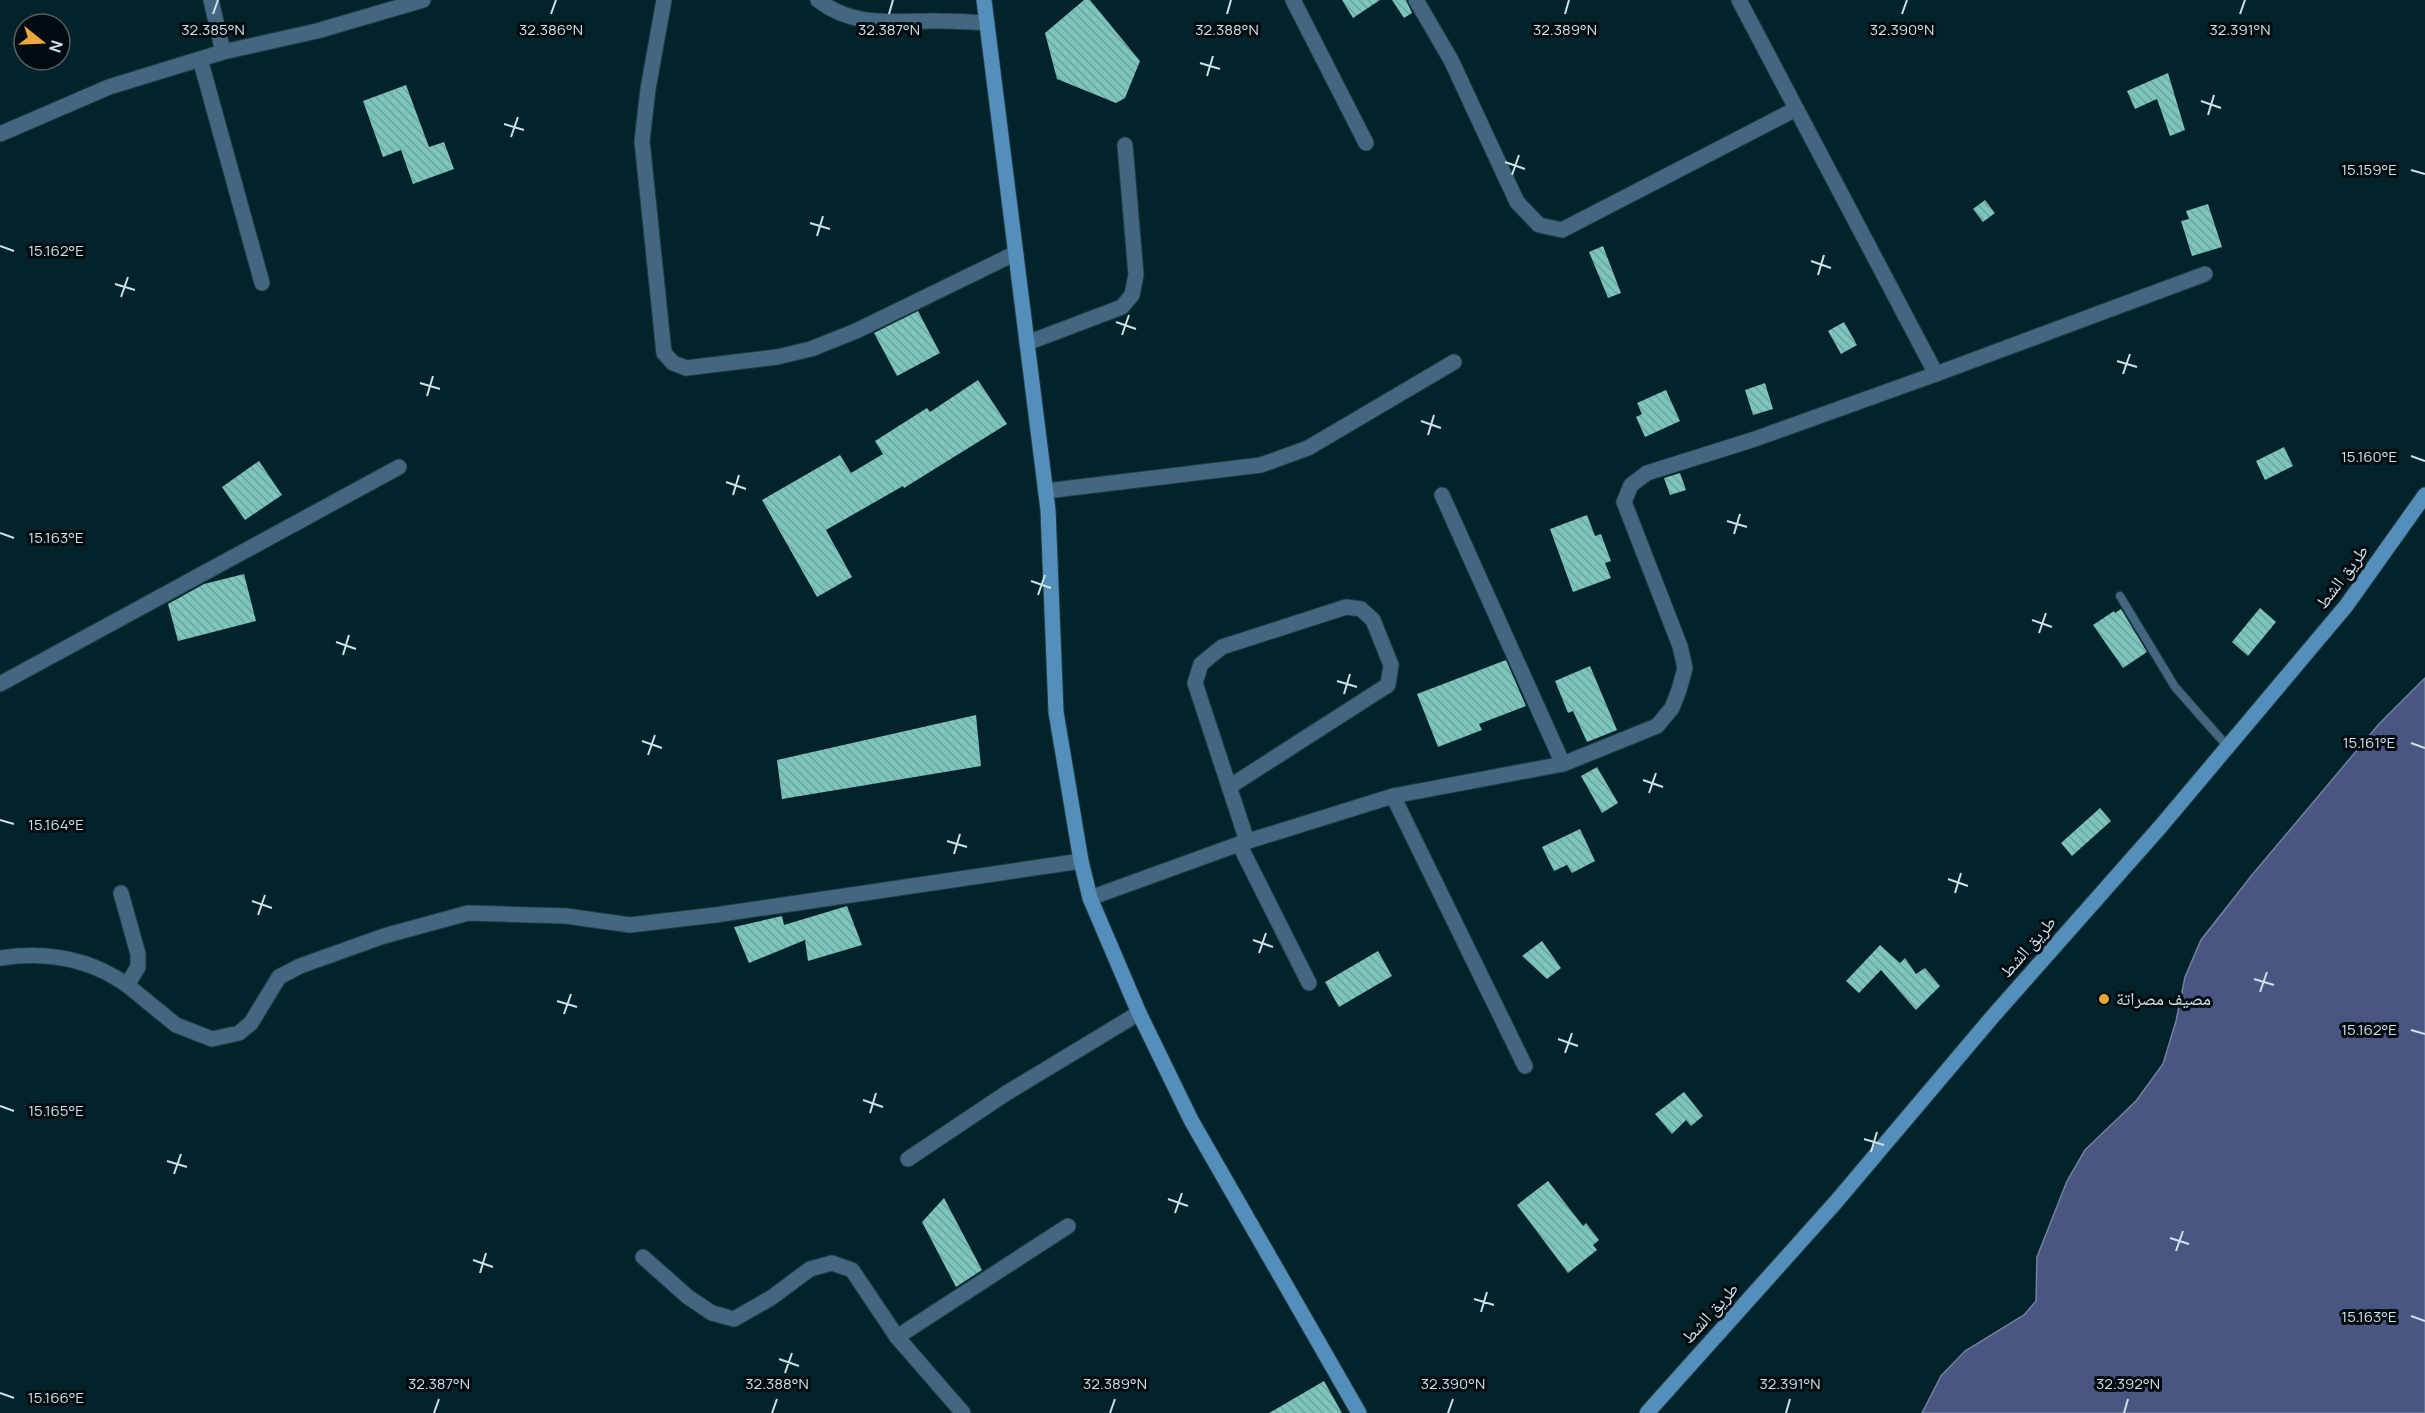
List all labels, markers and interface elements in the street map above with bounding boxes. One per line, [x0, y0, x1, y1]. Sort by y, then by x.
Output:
north arrow [12, 12, 72, 72]
text: 32.385°N [181, 19, 245, 40]
text: 32.386°N [519, 19, 583, 40]
text: 32.387°N [858, 19, 920, 40]
text: 32.388°N [1195, 19, 1259, 40]
text: 32.389°N [1533, 19, 1597, 40]
text: 32.390°N [1870, 19, 1934, 40]
text: 32.391°N [2209, 19, 2271, 40]
text: N [44, 38, 69, 56]
text: 15.159°E [2341, 159, 2397, 180]
text: 15.162°E [28, 240, 84, 261]
text: 15.160°E [2341, 446, 2397, 467]
text: 15.163°E [28, 527, 84, 548]
street label: طريق الشط [2309, 539, 2373, 613]
text: 15.161°E [2343, 732, 2395, 753]
text: 15.164°E [28, 814, 84, 835]
street label: طريق الشط [1994, 910, 2061, 982]
place label: مصيف مصراتة [2116, 986, 2211, 1010]
marker: مصيف مصراتة [2097, 992, 2111, 1006]
text: 15.162°E [2341, 1019, 2397, 1040]
text: 15.165°E [28, 1100, 84, 1121]
street label: طريق الشط [1675, 1277, 1743, 1348]
text: 15.163°E [2341, 1306, 2397, 1327]
text: 32.387°N [408, 1373, 470, 1394]
text: 32.388°N [745, 1373, 809, 1394]
text: 32.389°N [1083, 1373, 1147, 1394]
text: 32.390°N [1421, 1373, 1485, 1394]
text: 32.391°N [1759, 1373, 1821, 1394]
text: 32.392°N [2096, 1373, 2160, 1394]
text: 15.166°E [28, 1387, 84, 1408]

